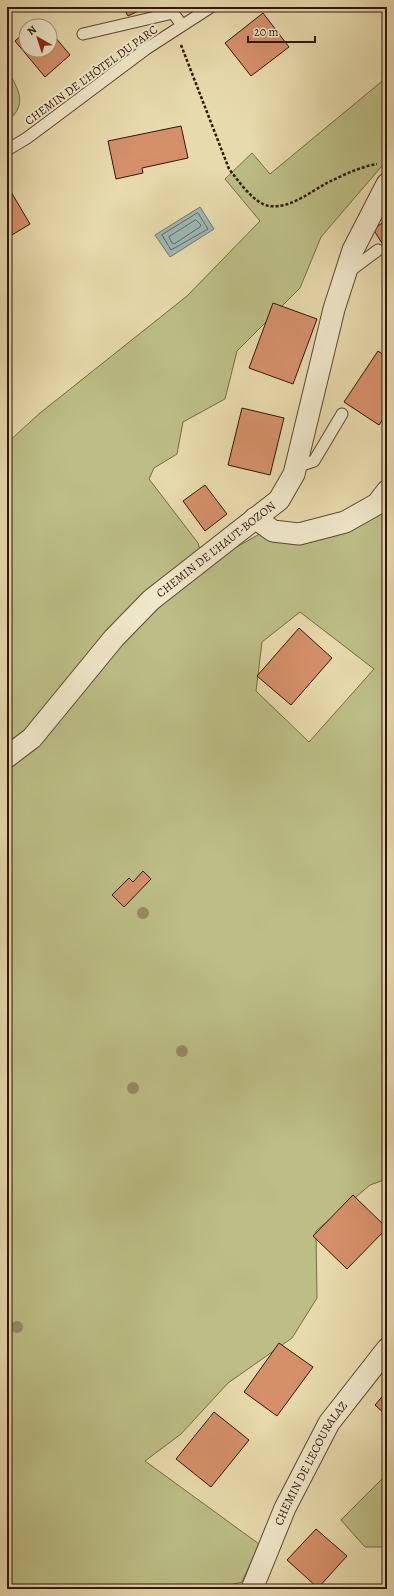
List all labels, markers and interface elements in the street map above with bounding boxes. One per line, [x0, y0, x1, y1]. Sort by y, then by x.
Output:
north arrow [18, 18, 58, 58]
scale bar [248, 18, 315, 44]
street label: CHEMIN DE L'HÔTEL DU PARC [22, 22, 160, 128]
text: 20 m [254, 24, 278, 40]
street label: CHEMIN DE L'HAUT-BOZON [153, 497, 279, 601]
street label: CHEMIN DE L'ECOURALAZ [271, 1398, 351, 1528]

